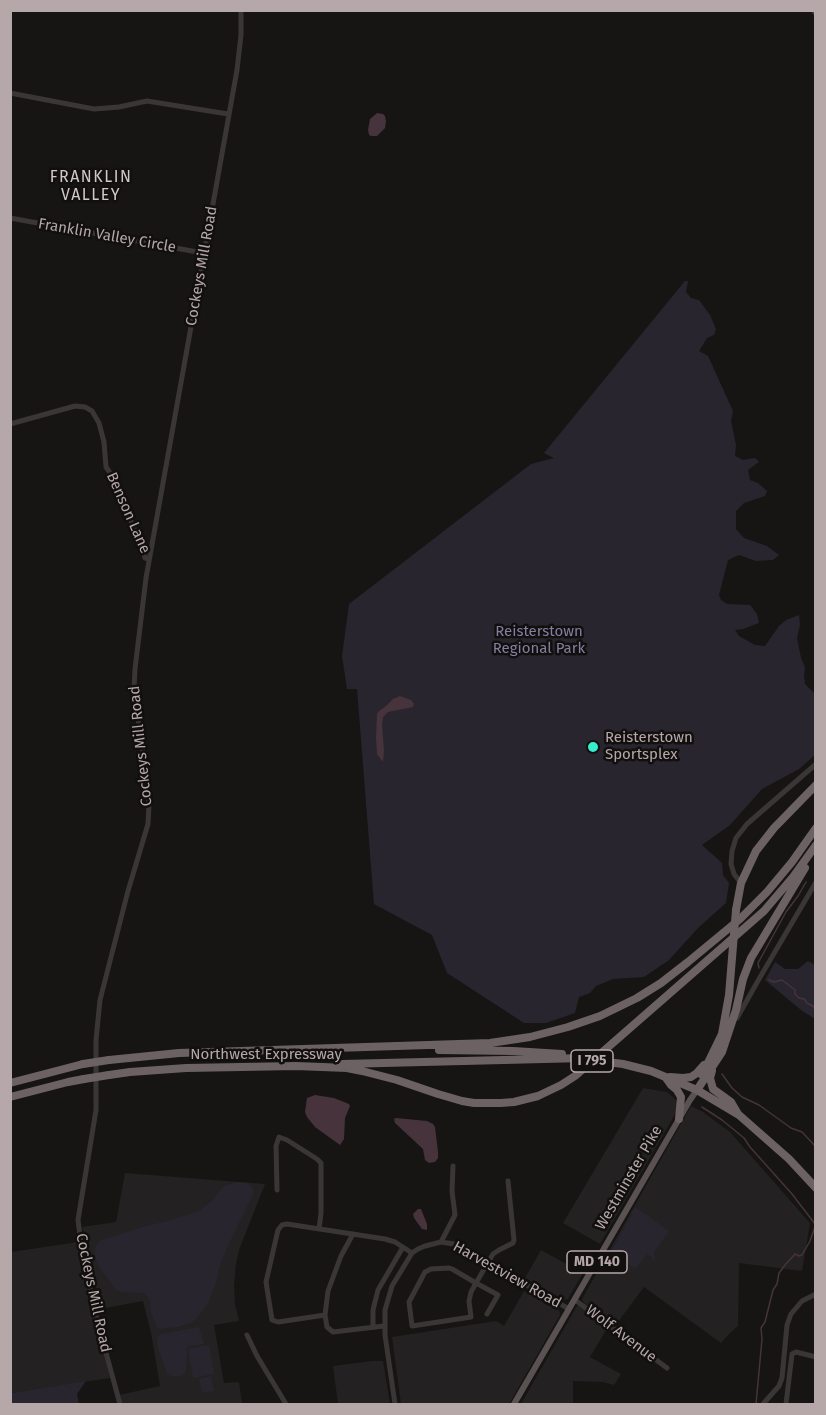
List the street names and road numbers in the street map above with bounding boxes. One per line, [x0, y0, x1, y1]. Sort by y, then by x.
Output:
street label: Cockeys Mill Road [183, 205, 221, 327]
street label: Franklin Valley Circle [37, 215, 177, 257]
street label: Benson Lane [102, 470, 154, 556]
street label: Cockeys Mill Road [126, 685, 156, 807]
street label: Northwest Expressway [190, 1046, 342, 1064]
road number: I 795 [571, 1050, 613, 1072]
street label: Westminster Pike [592, 1123, 666, 1233]
street label: Cockeys Mill Road [72, 1232, 114, 1354]
street label: Harvestview Road [450, 1238, 564, 1312]
road number: MD 140 [567, 1251, 627, 1273]
street label: Wolf Avenue [582, 1301, 660, 1367]

